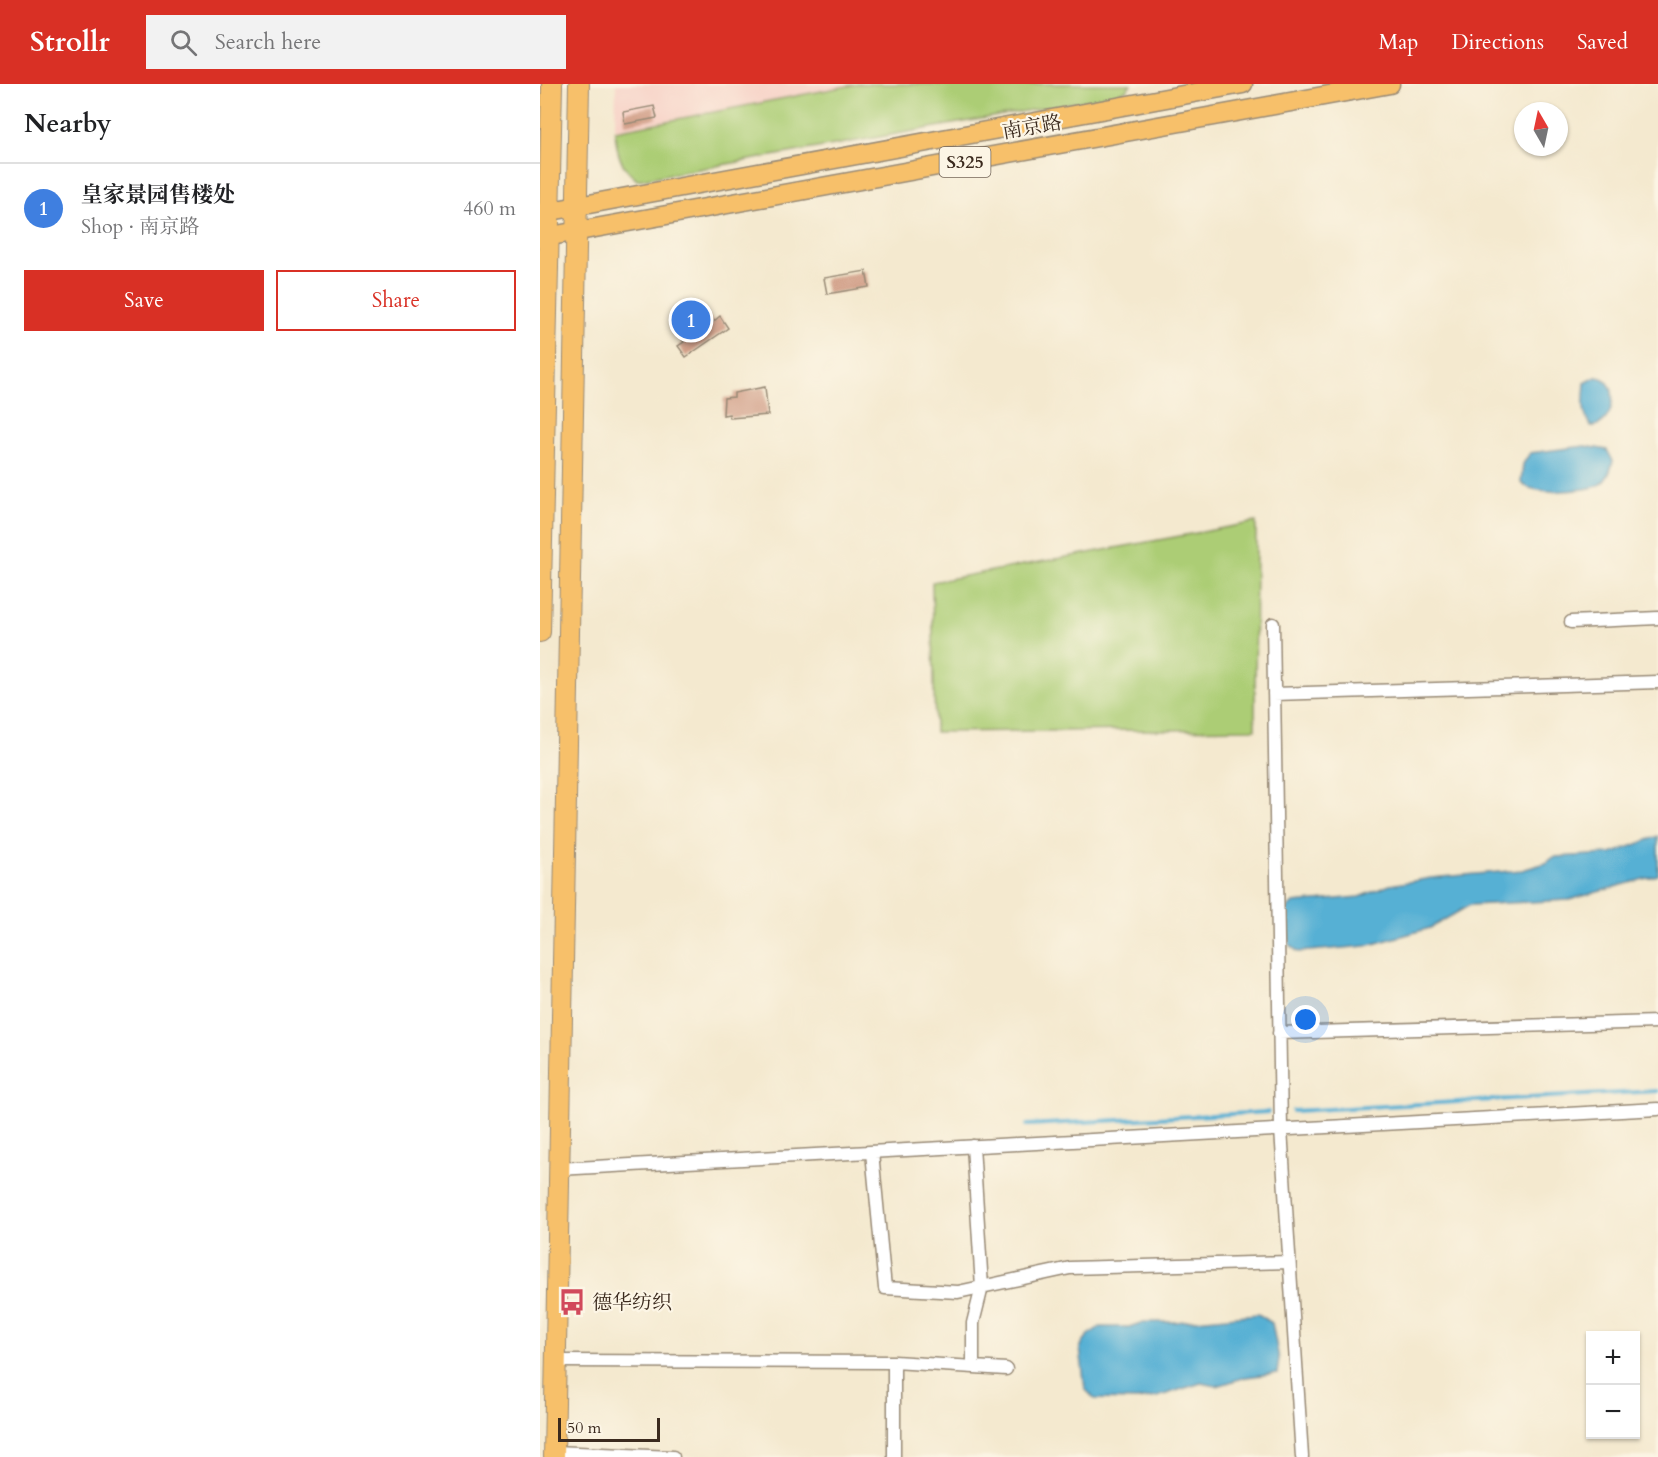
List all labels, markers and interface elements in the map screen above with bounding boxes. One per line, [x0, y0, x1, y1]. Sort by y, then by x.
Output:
search box [146, 15, 566, 69]
text: Strollr [30, 23, 110, 61]
icon: search [167, 26, 200, 59]
text: Search here [215, 27, 321, 57]
text: Map [1378, 28, 1418, 57]
text: Directions [1451, 28, 1544, 57]
text: Saved [1577, 28, 1628, 57]
north arrow [1514, 102, 1568, 156]
text: Nearby [24, 106, 112, 141]
street label: 南京路 [1000, 108, 1064, 146]
road number: S325 [940, 147, 990, 177]
text: 皇家景园售楼处 [81, 180, 235, 210]
text: 1 [38, 195, 49, 222]
text: 460 m [463, 195, 516, 222]
text: Shop · 南京路 [81, 213, 199, 240]
button: Save [24, 270, 264, 331]
button: Share [276, 270, 516, 331]
pin: 1 [672, 298, 710, 342]
your location [1291, 1005, 1320, 1034]
bus stop icon: 德华纺织 [557, 1287, 587, 1317]
place label: 德华纺织 [592, 1289, 672, 1316]
map controls [1586, 1331, 1640, 1439]
button: + [1586, 1331, 1640, 1385]
button: − [1586, 1385, 1640, 1439]
scale bar [558, 1415, 660, 1442]
text: 50 m [567, 1417, 601, 1439]

